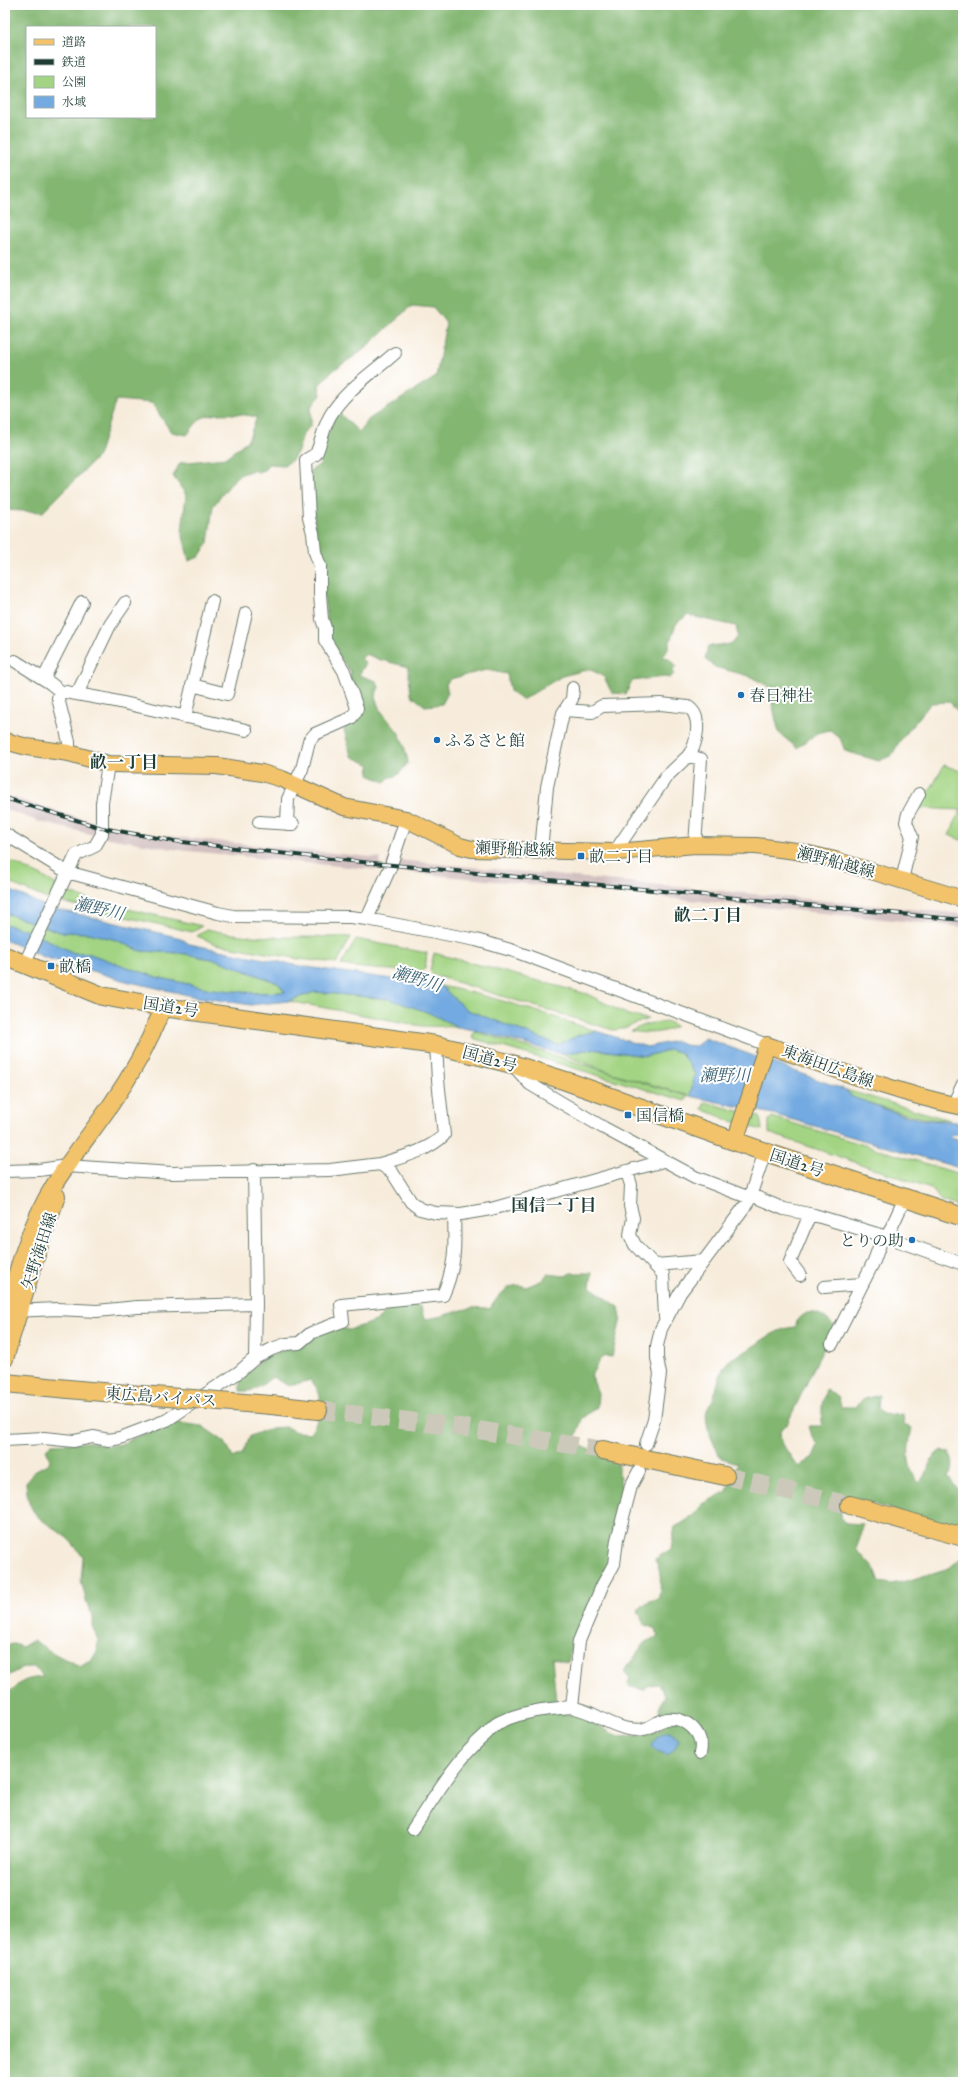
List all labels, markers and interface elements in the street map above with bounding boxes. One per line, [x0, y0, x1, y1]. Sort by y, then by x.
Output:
legend [26, 26, 156, 118]
text: 道路 [62, 35, 86, 49]
text: 鉄道 [61, 55, 86, 69]
text: 公園 [62, 75, 86, 89]
text: 水域 [62, 95, 86, 109]
place label: 春日神社 [749, 686, 813, 705]
marker: 春日神社 [736, 690, 746, 700]
place label: ふるさと館 [445, 731, 525, 750]
marker: ふるさと館 [432, 735, 442, 745]
district label: 畝一丁目 [90, 752, 158, 773]
street label: 瀬野船越線 [475, 838, 555, 860]
street label: 瀬野船越線 [795, 842, 877, 882]
place label: 畝二丁目 [589, 847, 653, 866]
marker: 畝二丁目 [576, 851, 586, 861]
water label: 瀬野川 [72, 893, 128, 925]
district label: 畝二丁目 [674, 905, 742, 926]
place label: 畝橋 [59, 957, 91, 976]
marker: 畝橋 [46, 961, 56, 971]
water label: 瀬野川 [390, 962, 446, 997]
street label: 国道2号 [142, 993, 200, 1021]
street label: 東海田広島線 [780, 1041, 876, 1091]
street label: 国道2号 [461, 1043, 519, 1075]
water label: 瀬野川 [700, 1065, 752, 1086]
place label: 国信橋 [636, 1106, 684, 1125]
marker: 国信橋 [623, 1110, 633, 1120]
street label: 国道2号 [767, 1145, 827, 1181]
district label: 国信一丁目 [512, 1195, 597, 1216]
street label: 矢野海田線 [18, 1210, 60, 1292]
place label: とりの助 [840, 1231, 904, 1250]
marker: とりの助 [907, 1235, 917, 1245]
street label: 東広島バイパス [105, 1384, 217, 1410]

